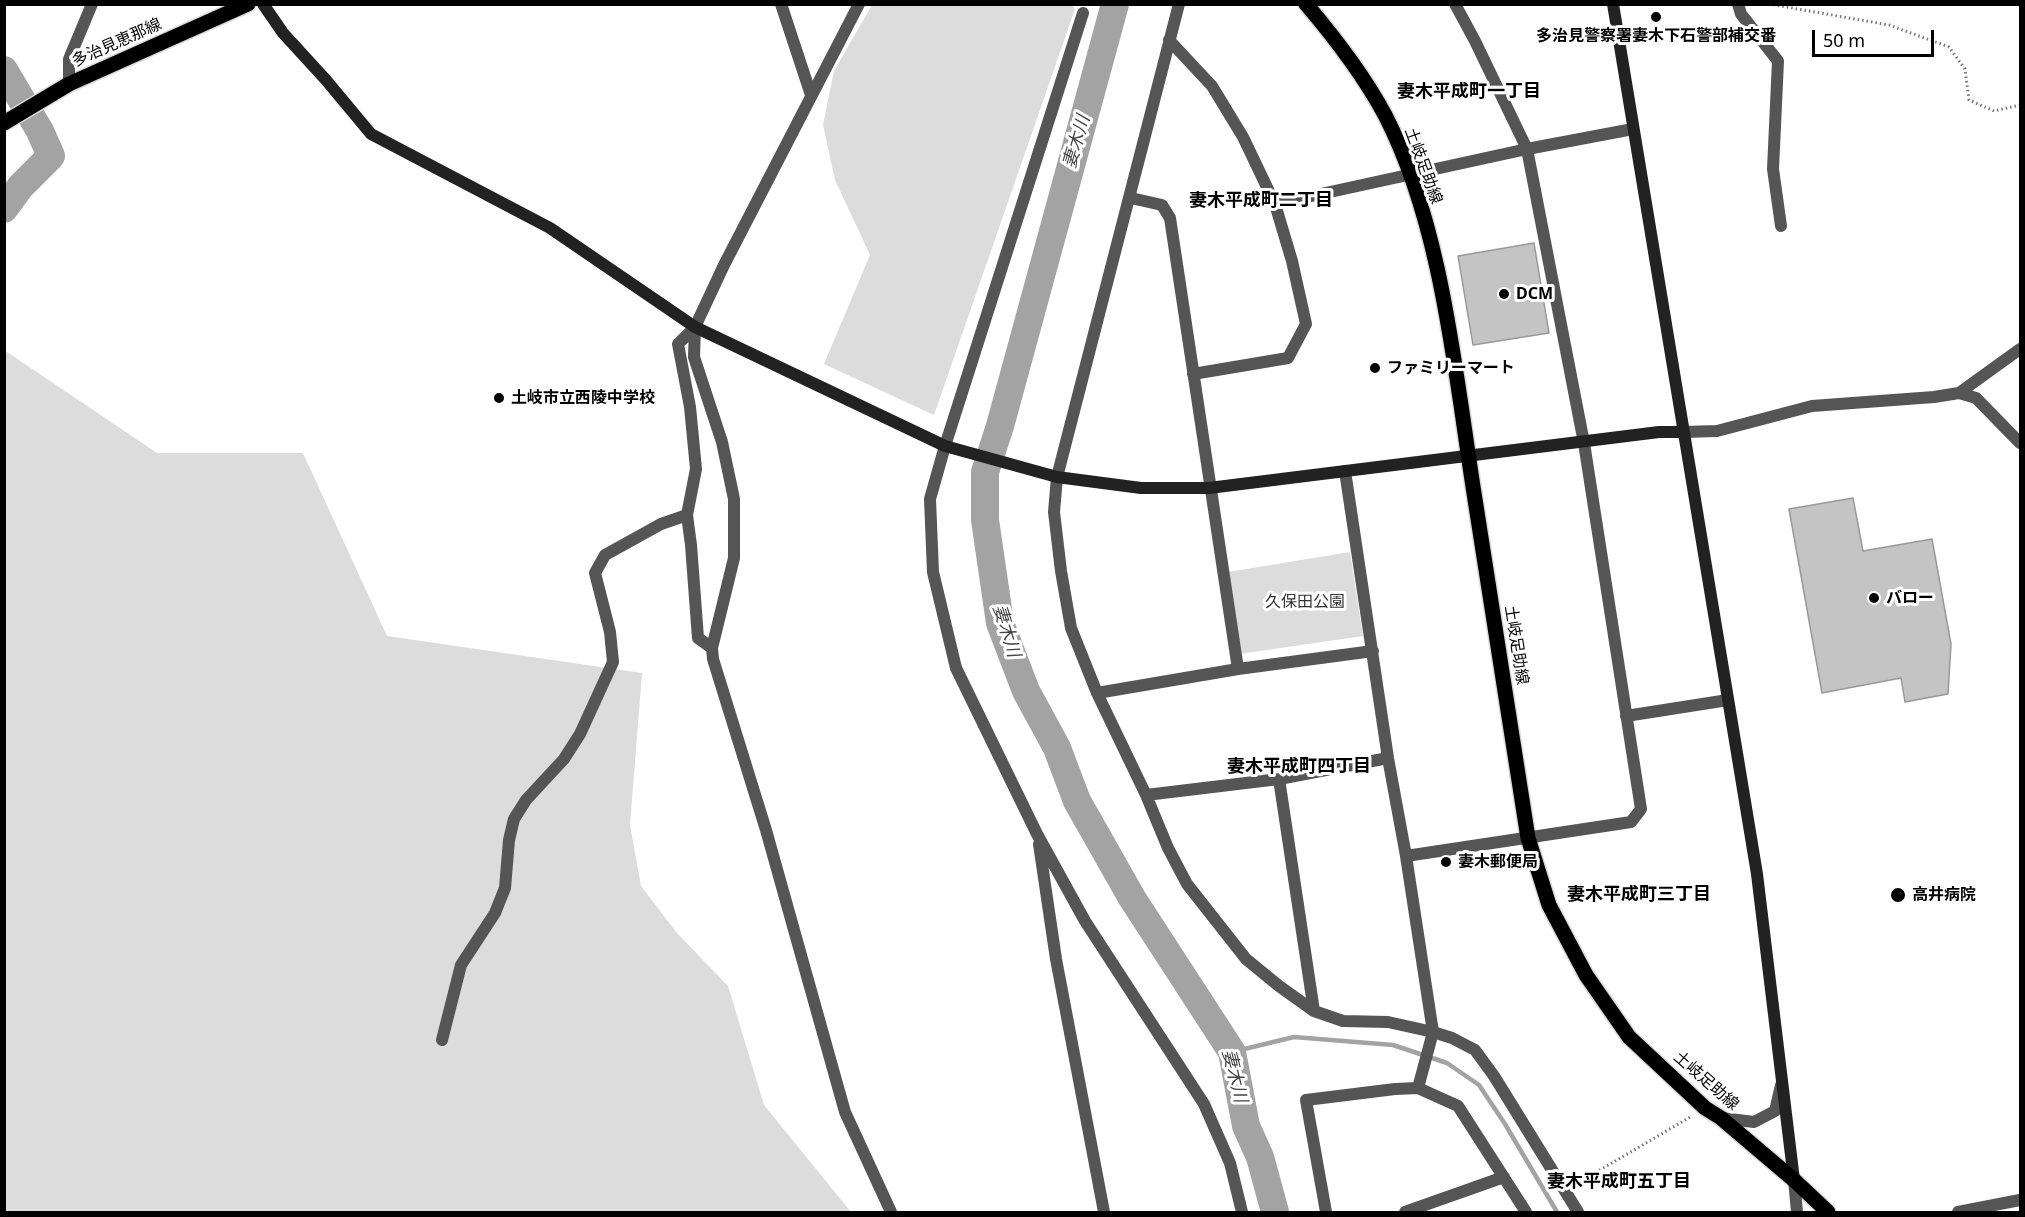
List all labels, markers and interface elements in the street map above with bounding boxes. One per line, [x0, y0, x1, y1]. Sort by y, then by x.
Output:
marker: 多治見警察署妻木下石警部補交番 [1649, 10, 1663, 24]
street label: 多治見恵那線 [69, 15, 165, 71]
scale bar [1815, 18, 1936, 56]
place label: 多治見警察署妻木下石警部補交番 [1536, 26, 1776, 46]
text: 50 m [1823, 28, 1865, 52]
district label: 妻木平成町一丁目 [1397, 81, 1541, 103]
water label: 妻木川 [1059, 113, 1095, 171]
street label: 土岐足助線 [1400, 125, 1446, 207]
district label: 妻木平成町二丁目 [1189, 190, 1333, 212]
place label: DCM [1516, 284, 1553, 304]
marker: DCM [1497, 287, 1511, 301]
place label: ファミリーマート [1387, 358, 1515, 378]
marker: ファミリーマート [1368, 361, 1382, 375]
place label: 土岐市立西陵中学校 [511, 388, 655, 408]
marker: 土岐市立西陵中学校 [492, 391, 506, 405]
place label: バロー [1886, 588, 1934, 608]
marker: バロー [1867, 591, 1881, 605]
park label: 久保田公園 [1265, 592, 1345, 612]
water label: 妻木川 [988, 602, 1024, 660]
street label: 土岐足助線 [1500, 604, 1532, 686]
district label: 妻木平成町四丁目 [1227, 756, 1371, 778]
place label: 妻木郵便局 [1458, 852, 1538, 872]
marker: 妻木郵便局 [1439, 855, 1453, 869]
district label: 妻木平成町三丁目 [1567, 884, 1711, 906]
place label: 高井病院 [1912, 885, 1976, 905]
marker: 高井病院 [1889, 886, 1907, 904]
water label: 妻木川 [1217, 1047, 1251, 1105]
street label: 土岐足助線 [1670, 1048, 1742, 1114]
district label: 妻木平成町五丁目 [1547, 1171, 1691, 1193]

